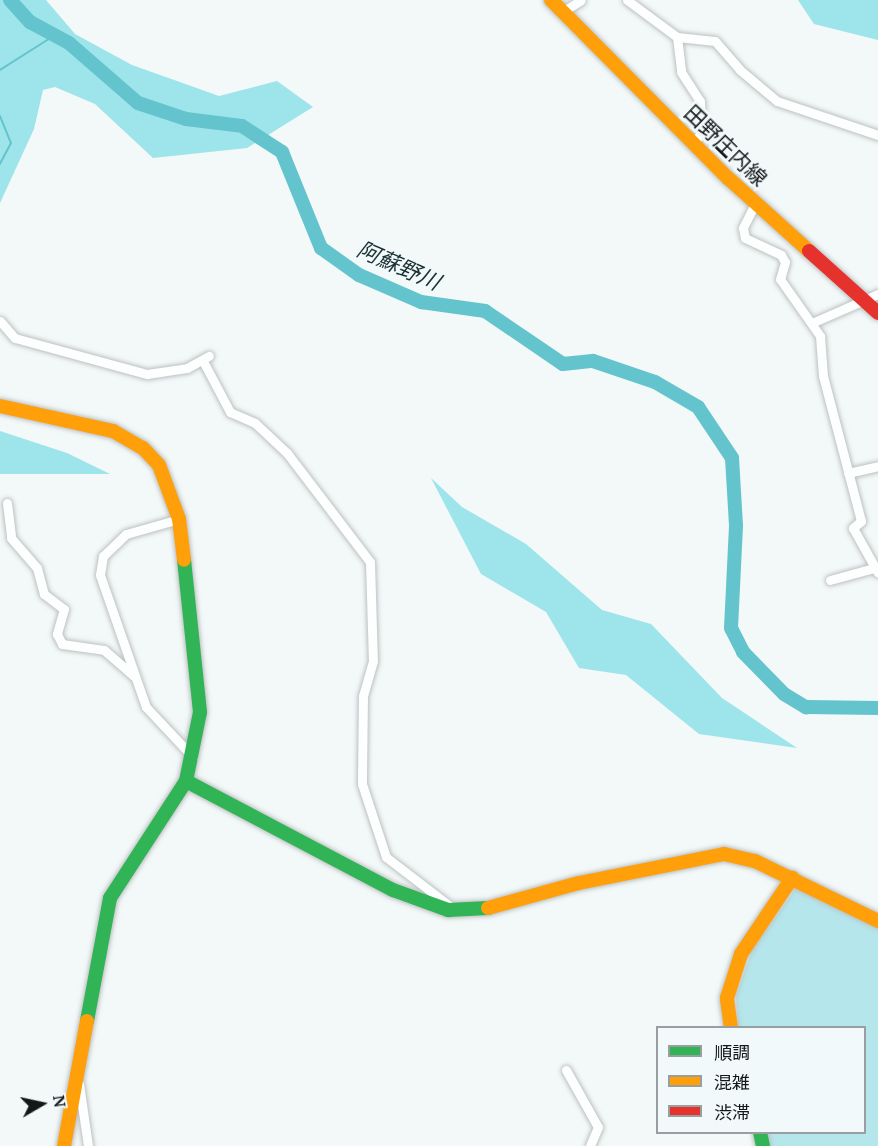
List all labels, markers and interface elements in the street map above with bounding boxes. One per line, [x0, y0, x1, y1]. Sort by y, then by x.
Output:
street label: 田野庄内線 [679, 99, 773, 191]
water label: 阿蘇野川 [353, 235, 445, 295]
legend [656, 1026, 866, 1134]
text: 順調 [714, 1040, 750, 1064]
text: 混雑 [714, 1070, 750, 1094]
north arrow [12, 1074, 72, 1134]
text: N [48, 1093, 72, 1109]
text: 渋滞 [714, 1100, 750, 1124]

